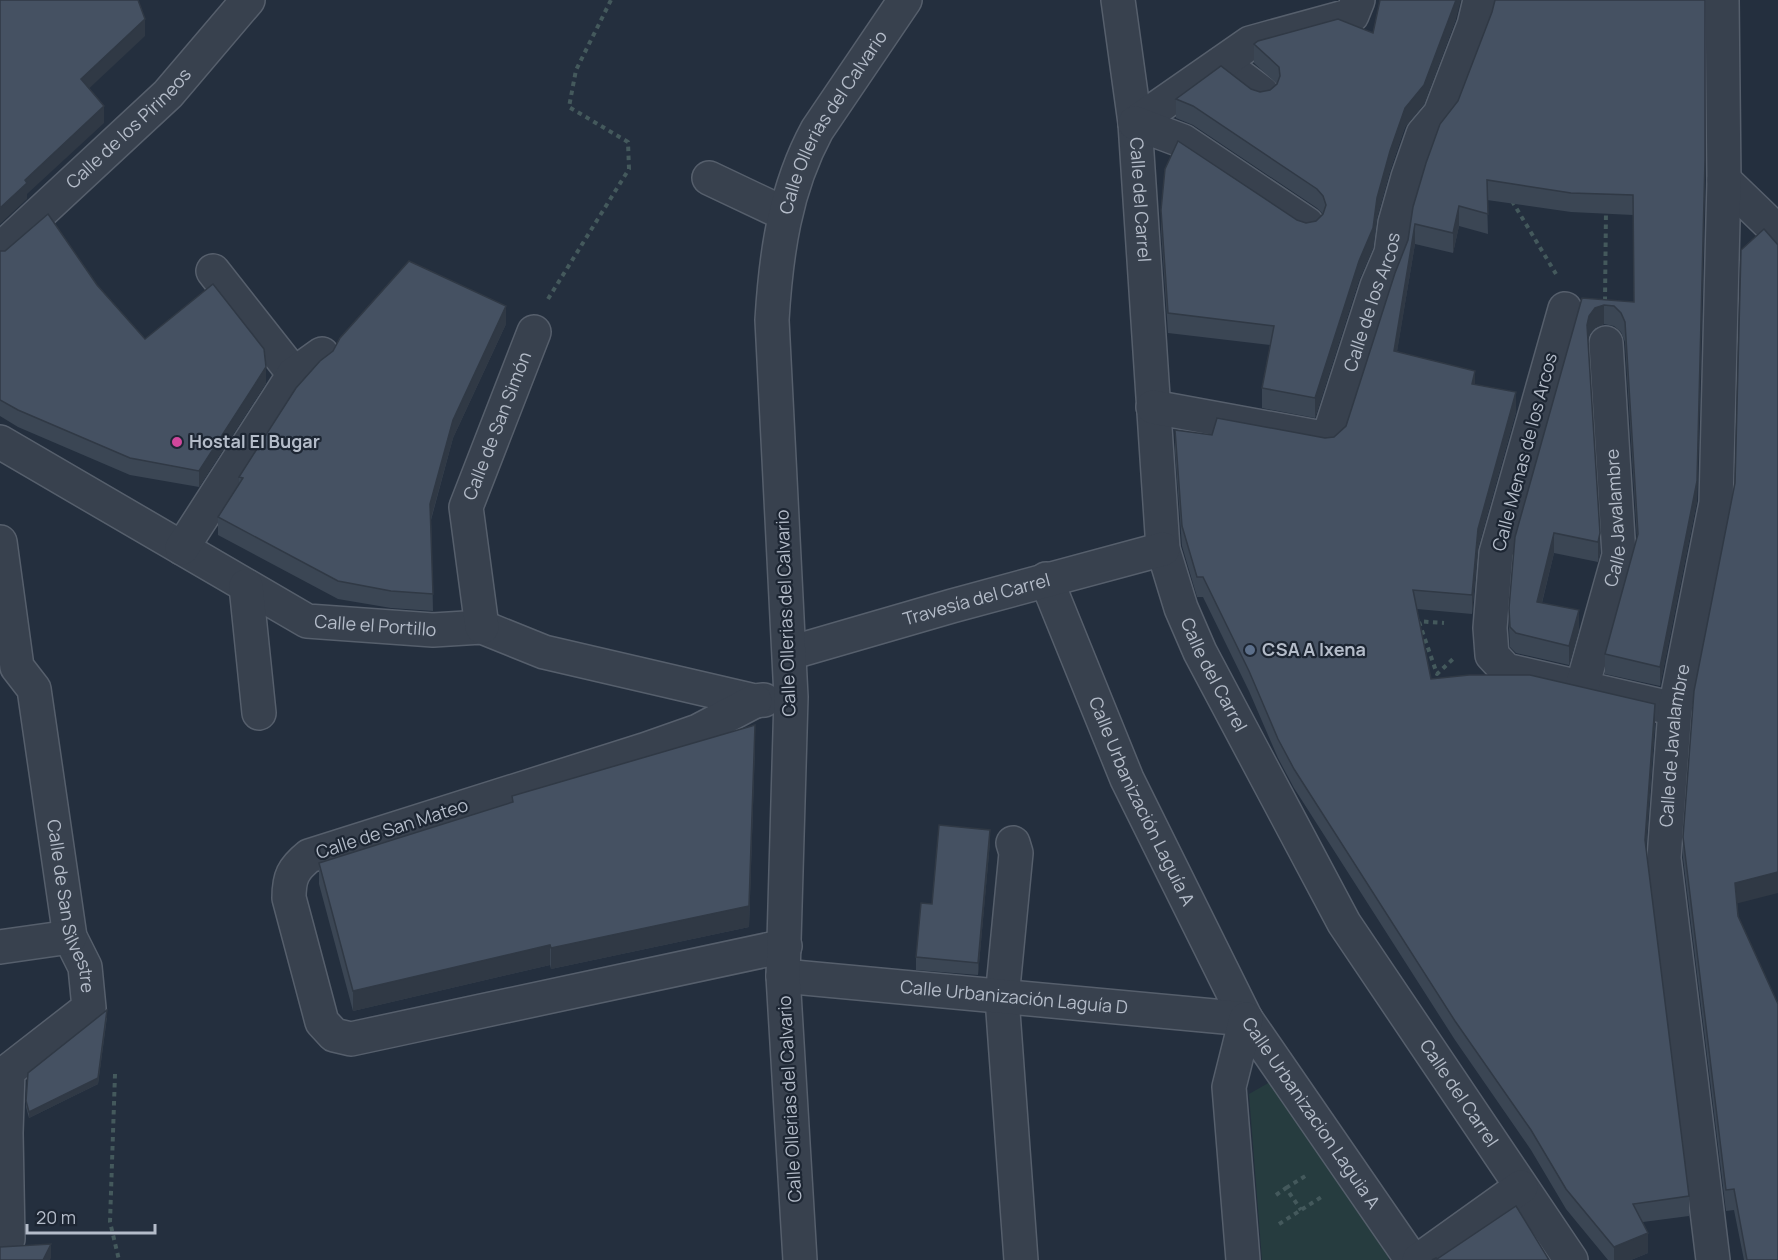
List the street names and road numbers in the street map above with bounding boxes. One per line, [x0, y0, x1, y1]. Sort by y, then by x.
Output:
street label: Calle Ollerias del Calvario [773, 25, 892, 216]
street label: Calle de los Pirineos [60, 63, 196, 194]
street label: Calle del Carrel [1125, 137, 1157, 263]
street label: Calle de los Arcos [1337, 231, 1405, 374]
street label: Calle de San Simón [457, 348, 536, 503]
street label: Calle Menas de los Arcos [1486, 350, 1562, 554]
street label: Calle Javalambre [1598, 448, 1630, 589]
street label: Calle Ollerias del Calvario [769, 509, 801, 717]
street label: Travesía del Carrel [900, 567, 1053, 631]
street label: Calle el Portillo [314, 609, 437, 641]
street label: Calle del Carrel [1176, 614, 1253, 736]
street label: Calle de Javalambre [1653, 662, 1695, 828]
street label: Calle Urbanización Laguía A [1084, 693, 1201, 910]
street label: Calle de San Mateo [313, 792, 471, 864]
street label: Calle de San Silvestre [42, 818, 100, 994]
street label: Calle Urbanización Laguía D [899, 974, 1129, 1019]
street label: Calle Ollerias del Calvario [772, 995, 806, 1203]
street label: Calle Urbanizacion Laguia A [1237, 1012, 1387, 1214]
street label: Calle del Carrel [1415, 1034, 1504, 1151]

